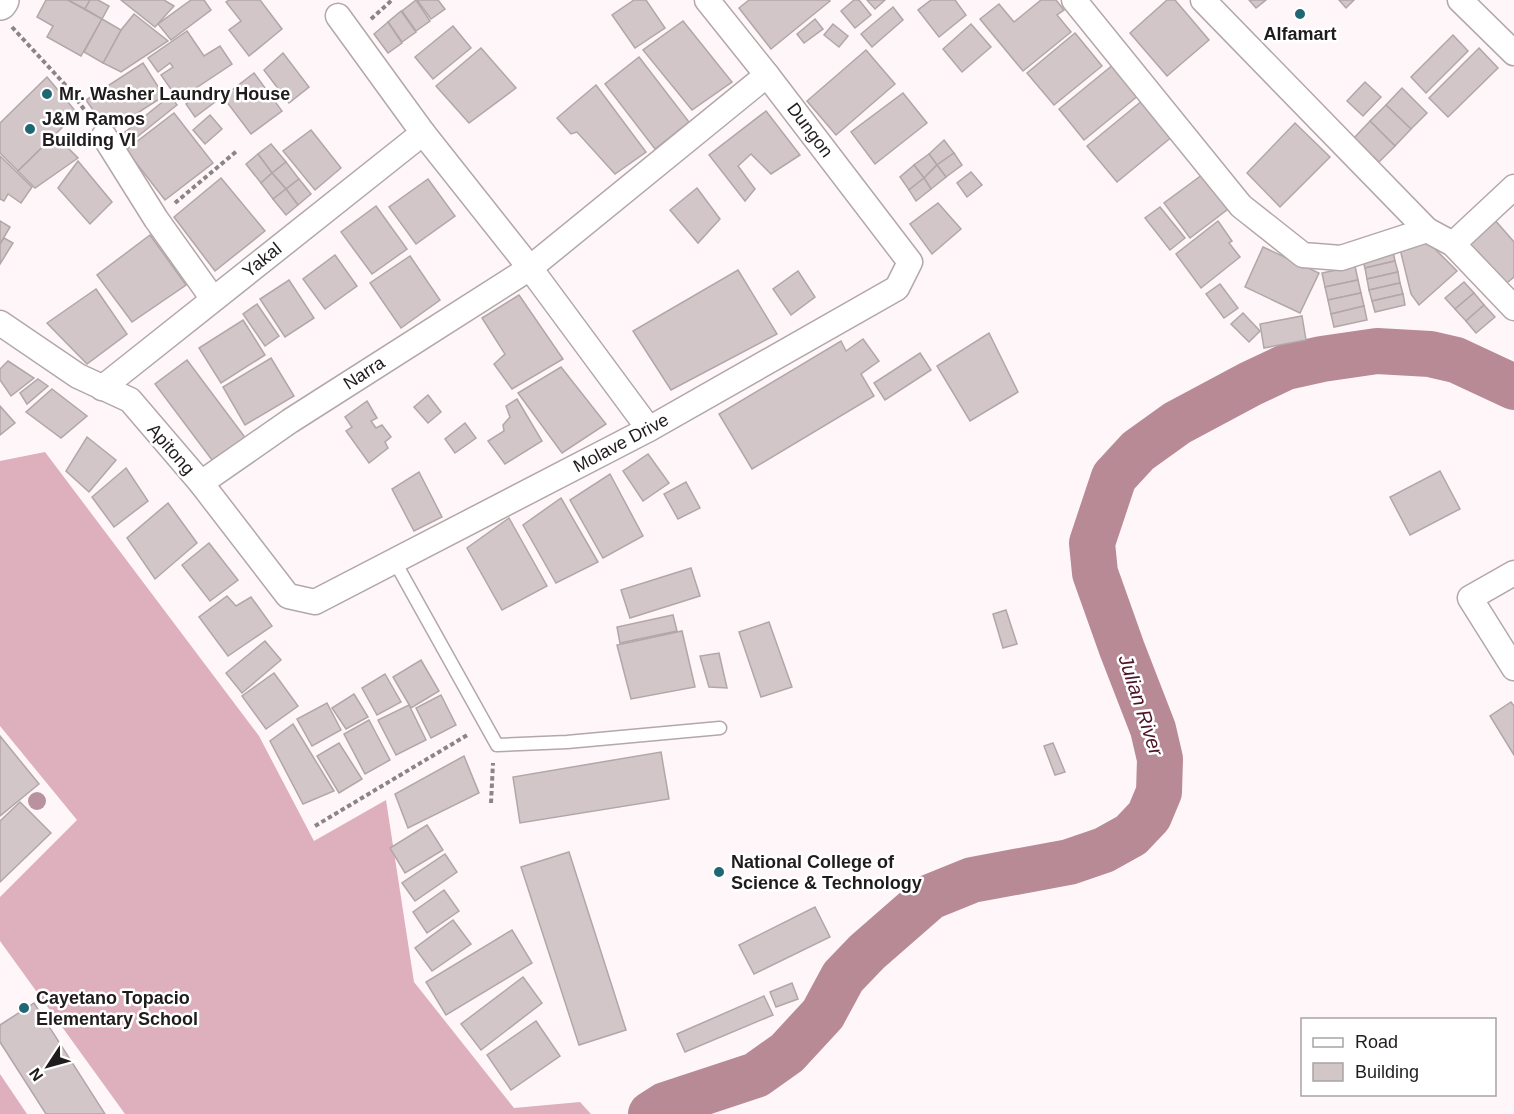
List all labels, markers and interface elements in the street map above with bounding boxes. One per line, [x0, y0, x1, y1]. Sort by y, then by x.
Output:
marker: Alfamart [1293, 7, 1307, 21]
place label: Alfamart [1263, 24, 1337, 44]
place label: Mr. Washer Laundry House [59, 84, 290, 104]
marker: Mr. Washer Laundry House [40, 87, 54, 101]
street label: Dungon [783, 99, 837, 161]
place label: J&M Ramos Building VI [42, 109, 145, 150]
marker: J&M Ramos Building VI [23, 122, 37, 136]
street label: Yakal [239, 238, 285, 282]
street label: Narra [340, 352, 389, 394]
street label: Molave Drive [570, 410, 672, 476]
street label: Apitong [143, 419, 199, 479]
water label: Julian River [1114, 651, 1168, 759]
place label: National College of Science & Technology [731, 852, 922, 893]
marker: National College of Science & Technology [712, 865, 726, 879]
place label: Cayetano Topacio Elementary School [36, 988, 198, 1029]
marker: Cayetano Topacio Elementary School [17, 1001, 31, 1015]
legend [1301, 1018, 1496, 1096]
text: Road [1355, 1032, 1398, 1052]
north arrow [18, 1036, 78, 1096]
text: Building [1355, 1062, 1419, 1082]
text: N [26, 1065, 47, 1084]

